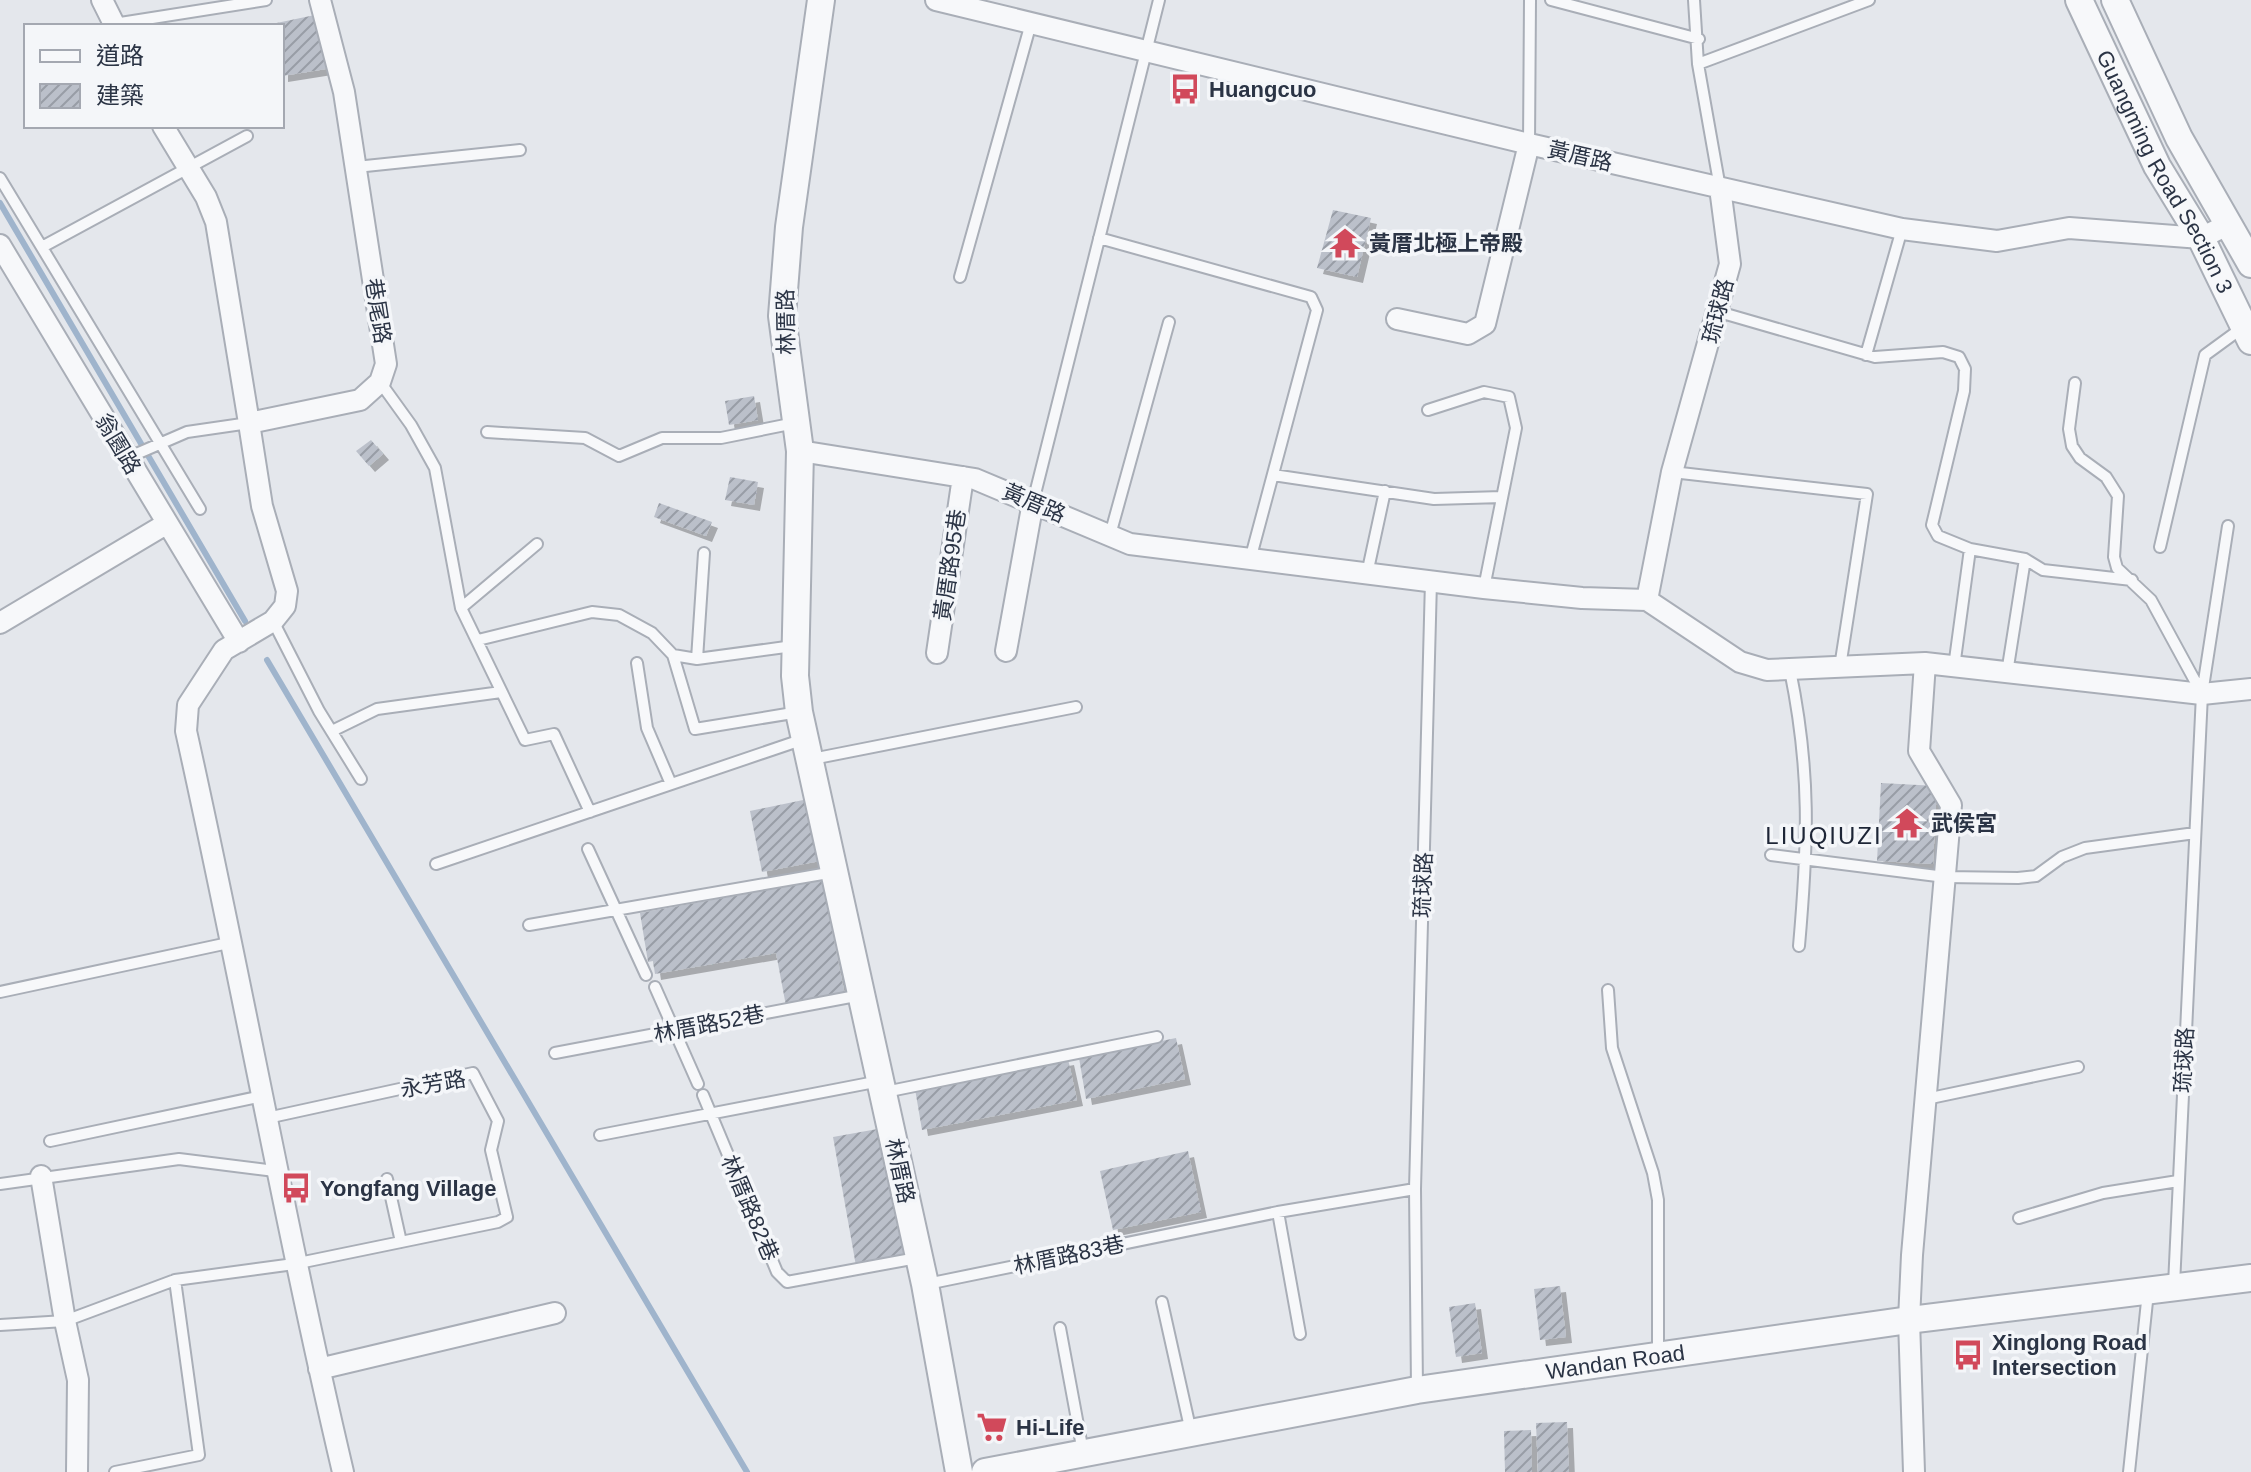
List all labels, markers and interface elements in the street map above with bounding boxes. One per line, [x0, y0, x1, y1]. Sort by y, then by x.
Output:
legend [24, 24, 284, 128]
text: 道路 [96, 42, 144, 69]
street label: Guangming Road Section 3 [2092, 46, 2238, 297]
bus stop icon: Huangcuo [1168, 72, 1202, 106]
place label: Huangcuo [1209, 77, 1317, 102]
text: 建築 [96, 82, 144, 109]
street label: 黃厝路 [1545, 136, 1615, 176]
temple icon: 黃厝北極上帝殿 [1328, 226, 1362, 260]
place label: 黃厝北極上帝殿 [1369, 231, 1523, 256]
street label: 巷尾路 [360, 276, 396, 346]
street label: 琉球路 [1698, 276, 1738, 346]
street label: 林厝路 [773, 289, 799, 355]
street label: 翁園路 [90, 409, 146, 479]
street label: 黃厝路 [999, 479, 1069, 527]
street label: 黃厝路95巷 [930, 508, 970, 622]
temple icon: 武侯宮 [1890, 806, 1924, 840]
place label: 武侯宮 [1931, 811, 1997, 836]
district label: LIUQIUZI [1765, 822, 1883, 849]
street label: 琉球路 [1409, 852, 1437, 918]
street label: 林厝路52巷 [651, 1001, 767, 1047]
street label: 琉球路 [2170, 1026, 2198, 1094]
street label: 永芳路 [398, 1066, 468, 1102]
street label: 林厝路 [881, 1136, 919, 1206]
street label: 林厝路82巷 [717, 1151, 783, 1265]
bus stop icon: Yongfang Village [279, 1171, 313, 1205]
place label: Yongfang Village [320, 1176, 496, 1201]
street label: 林厝路83巷 [1011, 1231, 1127, 1279]
place label: Xinglong Road Intersection [1992, 1330, 2147, 1380]
bus stop icon: Xinglong Road Intersection [1951, 1338, 1985, 1372]
street label: Wandan Road [1544, 1340, 1686, 1384]
supermarket icon: Hi-Life [975, 1410, 1009, 1444]
place label: Hi-Life [1016, 1415, 1084, 1440]

